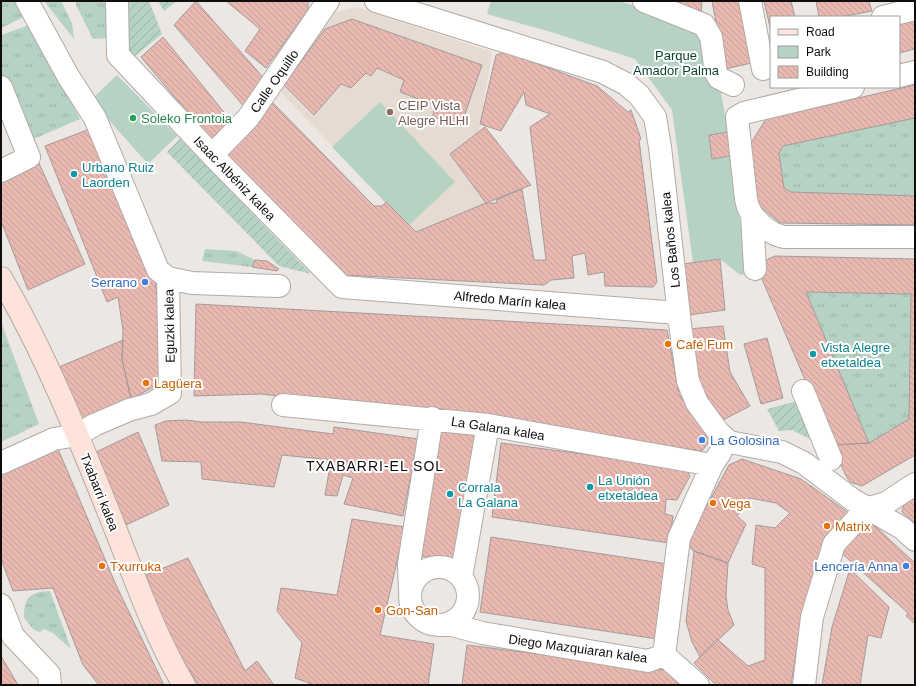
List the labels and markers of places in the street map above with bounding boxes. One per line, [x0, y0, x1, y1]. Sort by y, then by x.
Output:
place label: CEIP Vista Alegre HLHI [398, 98, 469, 128]
marker: CEIP Vista Alegre HLHI [385, 107, 395, 117]
place label: Soleko Frontoia [141, 111, 233, 126]
marker: Soleko Frontoia [128, 113, 138, 123]
place label: Urbano Ruiz Laorden [82, 160, 154, 190]
marker: Urbano Ruiz Laorden [69, 169, 79, 179]
place label: Serrano [91, 275, 137, 290]
marker: Serrano [140, 277, 150, 287]
place label: Café Fum [676, 337, 733, 352]
marker: Café Fum [663, 339, 673, 349]
place label: Vista Alegre etxetaldea [821, 340, 890, 370]
marker: Vista Alegre etxetaldea [808, 349, 818, 359]
place label: Lagüera [154, 376, 202, 391]
marker: Lagüera [141, 378, 151, 388]
place label: La Golosina [710, 433, 780, 448]
marker: La Golosina [697, 435, 707, 445]
place label: La Unión etxetaldea [598, 473, 659, 503]
place label: Corrala La Galana [458, 480, 519, 510]
marker: La Unión etxetaldea [585, 482, 595, 492]
marker: Corrala La Galana [445, 489, 455, 499]
place label: Vega [721, 496, 751, 511]
marker: Vega [708, 498, 718, 508]
place label: Matrix [835, 519, 871, 534]
marker: Matrix [822, 521, 832, 531]
place label: Txurruka [110, 559, 162, 574]
place label: Lencería Anna [814, 559, 899, 574]
marker: Txurruka [97, 561, 107, 571]
marker: Lencería Anna [901, 561, 911, 571]
place label: Gon-San [386, 603, 438, 618]
marker: Gon-San [373, 605, 383, 615]

